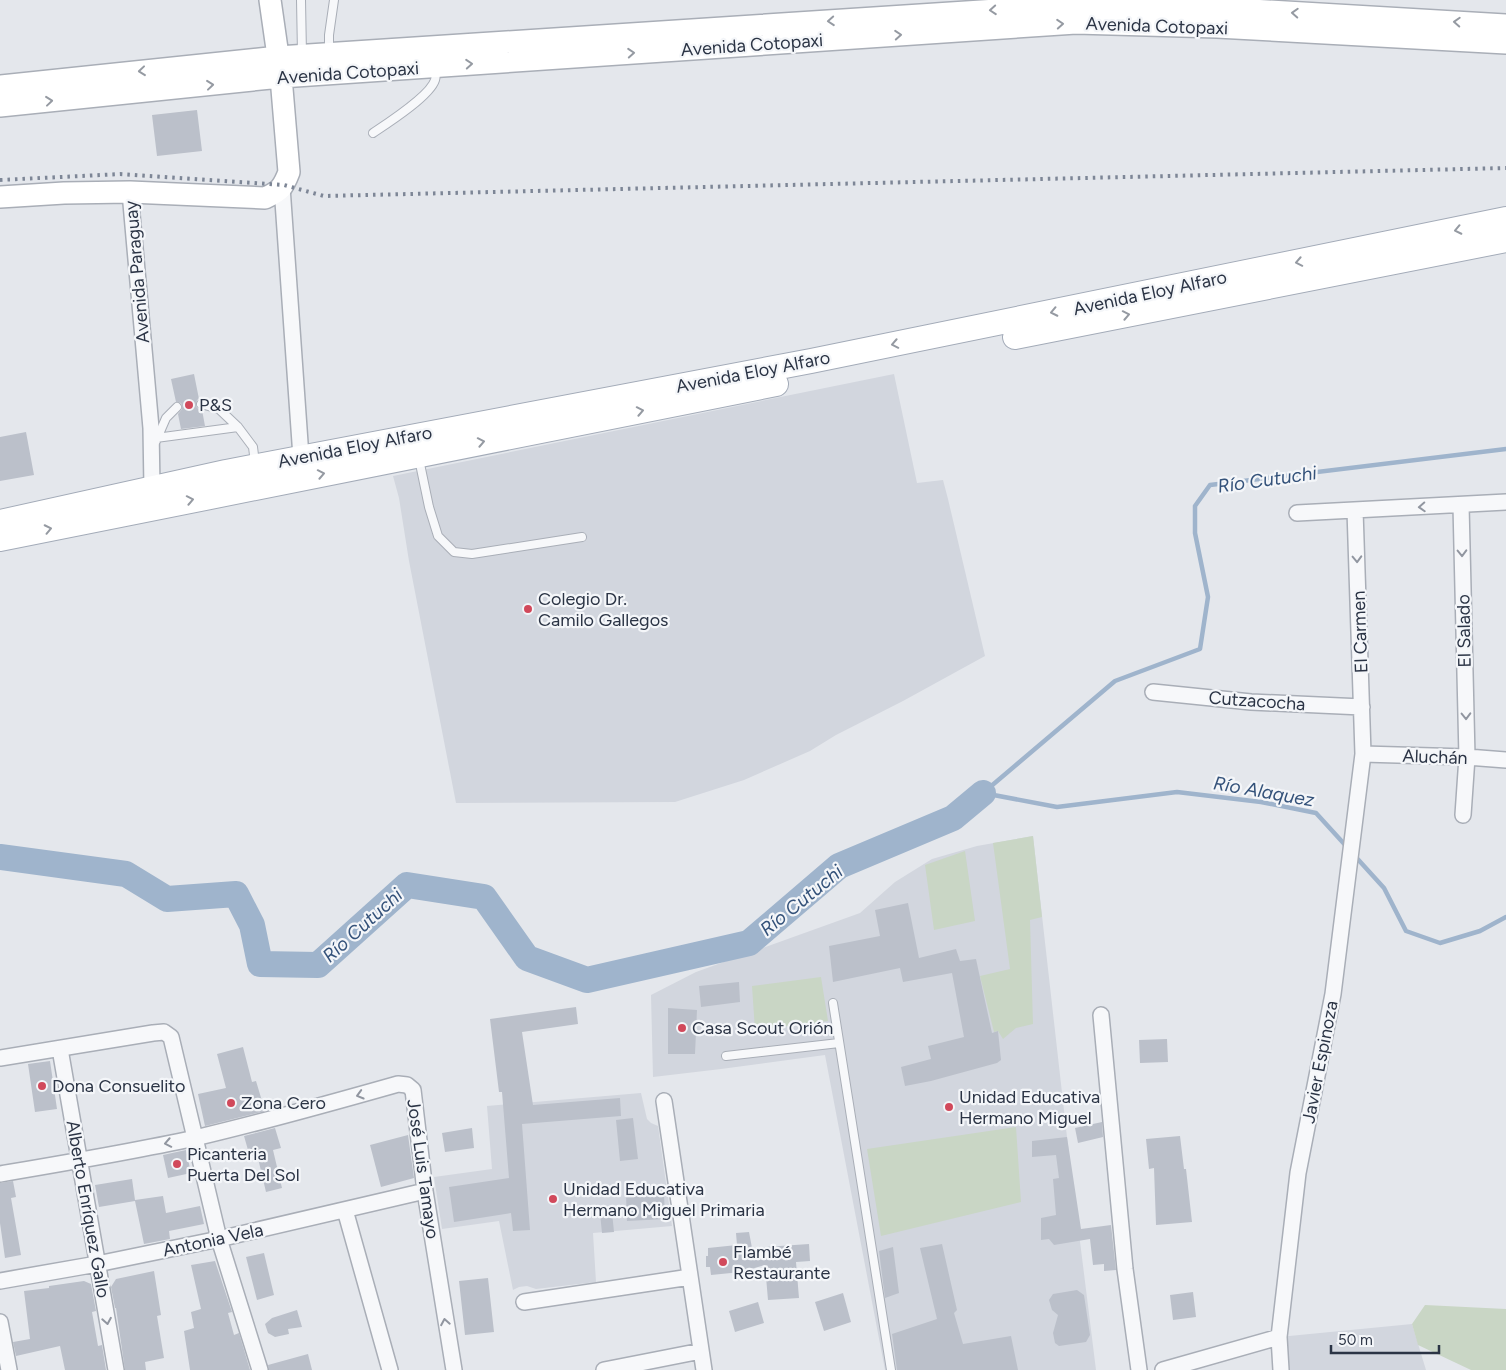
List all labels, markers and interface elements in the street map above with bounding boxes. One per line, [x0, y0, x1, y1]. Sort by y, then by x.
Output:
one-way arrow [989, 5, 997, 16]
one-way arrow [1291, 7, 1299, 18]
street label: Avenida Cotopaxi [1085, 13, 1229, 39]
one-way arrow [827, 15, 835, 26]
one-way arrow [1453, 17, 1461, 28]
one-way arrow [1056, 19, 1064, 30]
street label: Avenida Cotopaxi [680, 29, 824, 61]
one-way arrow [894, 30, 902, 41]
one-way arrow [627, 48, 635, 59]
street label: Avenida Cotopaxi [276, 57, 420, 89]
one-way arrow [465, 59, 473, 70]
one-way arrow [138, 65, 146, 76]
one-way arrow [206, 80, 214, 91]
one-way arrow [45, 96, 53, 107]
street label: Avenida Paraguay [120, 199, 154, 344]
one-way arrow [1454, 224, 1463, 234]
one-way arrow [1295, 256, 1304, 267]
street label: Avenida Eloy Alfaro [1071, 266, 1229, 320]
one-way arrow [1050, 307, 1059, 317]
one-way arrow [1121, 311, 1130, 321]
one-way arrow [890, 338, 899, 349]
street label: Avenida Eloy Alfaro [674, 346, 832, 398]
place label: P&S [199, 394, 232, 416]
marker: P&S [183, 399, 195, 411]
one-way arrow [636, 406, 644, 417]
street label: Avenida Eloy Alfaro [276, 421, 434, 473]
one-way arrow [476, 438, 485, 448]
water label: Río Cutuchi [1216, 461, 1319, 498]
one-way arrow [317, 469, 326, 480]
one-way arrow [186, 495, 195, 506]
one-way arrow [1418, 501, 1426, 512]
one-way arrow [43, 524, 52, 535]
one-way arrow [1457, 550, 1467, 558]
one-way arrow [1352, 556, 1362, 563]
place label: Colegio Dr. Camilo Gallegos [538, 588, 669, 631]
street label: El Carmen [1348, 590, 1372, 674]
street label: El Salado [1452, 594, 1476, 668]
marker: Colegio Dr. Camilo Gallegos [522, 603, 534, 615]
street label: Cutzacocha [1208, 687, 1306, 715]
one-way arrow [1460, 712, 1471, 720]
street label: Aluchán [1402, 745, 1468, 769]
water label: Río Alaquez [1212, 771, 1317, 812]
water label: Río Cutuchi [755, 860, 848, 941]
water label: Río Cutuchi [318, 883, 407, 967]
street label: Javier Espinoza [1297, 999, 1343, 1125]
place label: Casa Scout Orión [692, 1017, 833, 1039]
marker: Casa Scout Orión [676, 1022, 688, 1034]
place label: Dona Consuelito [52, 1075, 186, 1097]
marker: Dona Consuelito [36, 1080, 48, 1092]
place label: Unidad Educativa Hermano Miguel [959, 1086, 1100, 1129]
one-way arrow [356, 1089, 364, 1099]
place label: Zona Cero [241, 1092, 326, 1114]
marker: Zona Cero [225, 1097, 237, 1109]
street label: José Luis Tamayo [402, 1098, 444, 1240]
marker: Unidad Educativa Hermano Miguel [943, 1101, 955, 1113]
street label: Alberto Enríquez Gallo [62, 1118, 114, 1300]
one-way arrow [164, 1137, 173, 1148]
place label: Picanteria Puerta Del Sol [187, 1143, 300, 1186]
marker: Picanteria Puerta Del Sol [171, 1158, 183, 1170]
place label: Unidad Educativa Hermano Miguel Primaria [563, 1178, 765, 1221]
marker: Unidad Educativa Hermano Miguel Primaria [547, 1193, 559, 1205]
street label: Antonia Vela [161, 1219, 265, 1261]
place label: Flambé Restaurante [733, 1241, 831, 1284]
marker: Flambé Restaurante [717, 1256, 729, 1268]
one-way arrow [102, 1317, 112, 1325]
one-way arrow [441, 1318, 451, 1326]
scale bar [1331, 1322, 1438, 1354]
text: 50 m [1338, 1331, 1373, 1349]

